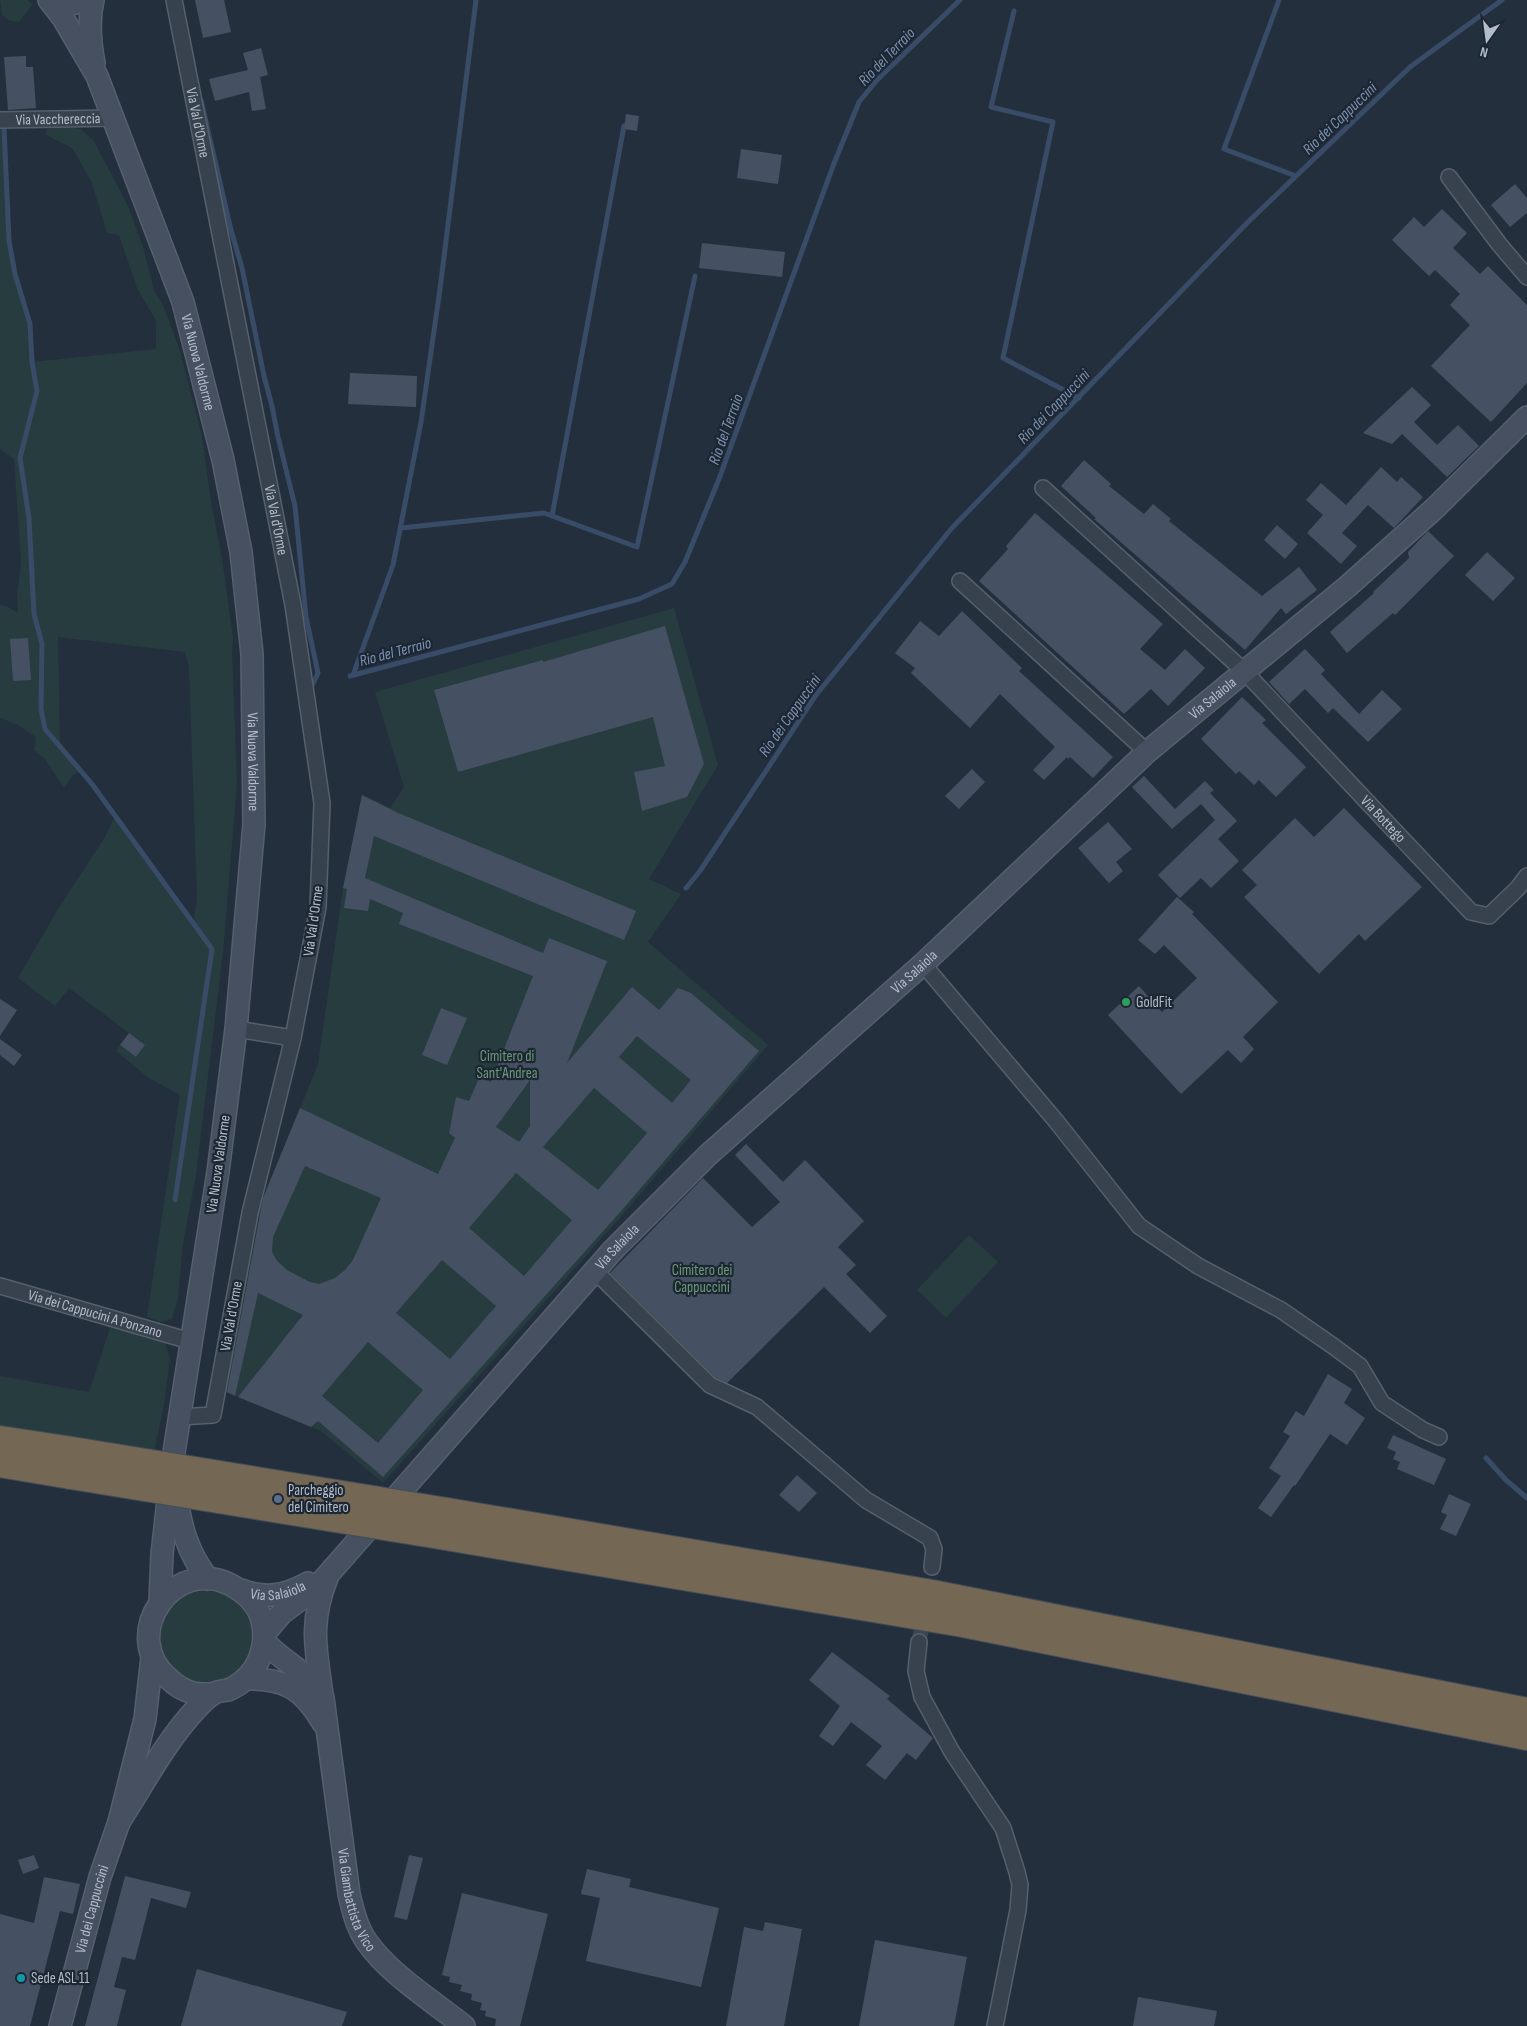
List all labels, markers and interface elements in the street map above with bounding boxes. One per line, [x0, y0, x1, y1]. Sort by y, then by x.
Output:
north arrow [1462, 15, 1512, 65]
water label: Rio del Terraio [855, 24, 920, 90]
text: N [1478, 43, 1490, 61]
water label: Rio dei Cappuccini [1299, 78, 1382, 159]
street label: Via Val d'Orme [181, 86, 214, 159]
street label: Via Vacchereccia [15, 109, 101, 130]
street label: Via Nuova Valdorme [176, 312, 219, 413]
water label: Rio dei Cappuccini [1014, 365, 1095, 448]
water label: Rio del Terraio [705, 391, 748, 467]
street label: Via Val d'Orme [260, 483, 292, 557]
water label: Rio del Terraio [357, 634, 434, 671]
water label: Rio dei Cappuccini [755, 670, 826, 761]
street label: Via Salaiola [1185, 673, 1241, 724]
street label: Via Nuova Valdorme [243, 712, 263, 811]
street label: Via Bottego [1356, 792, 1410, 847]
street label: Via Val d'Orme [299, 885, 328, 957]
street label: Via Salaiola [887, 946, 942, 998]
place label: GoldFit [1136, 993, 1172, 1012]
marker: GoldFit [1120, 996, 1132, 1008]
park label: Cimitero di Sant'Andrea [477, 1047, 538, 1083]
street label: Via Nuova Valdorme [202, 1114, 235, 1214]
street label: Via Salaiola [591, 1220, 644, 1274]
park label: Cimitero dei Cappuccini [672, 1261, 733, 1297]
street label: Via Val d'Orme [216, 1280, 247, 1353]
street label: Via dei Cappucini A Ponzano [26, 1286, 164, 1342]
place label: Parcheggio del Cimitero [288, 1481, 349, 1517]
marker: Parcheggio del Cimitero [272, 1493, 284, 1505]
street label: Via Salaiola [249, 1577, 309, 1605]
street label: Via Giambattista Vico [333, 1847, 380, 1956]
street label: Via dei Cappuccini [71, 1862, 113, 1956]
place label: Sede ASL 11 [31, 1969, 90, 1988]
marker: Sede ASL 11 [15, 1972, 27, 1984]

